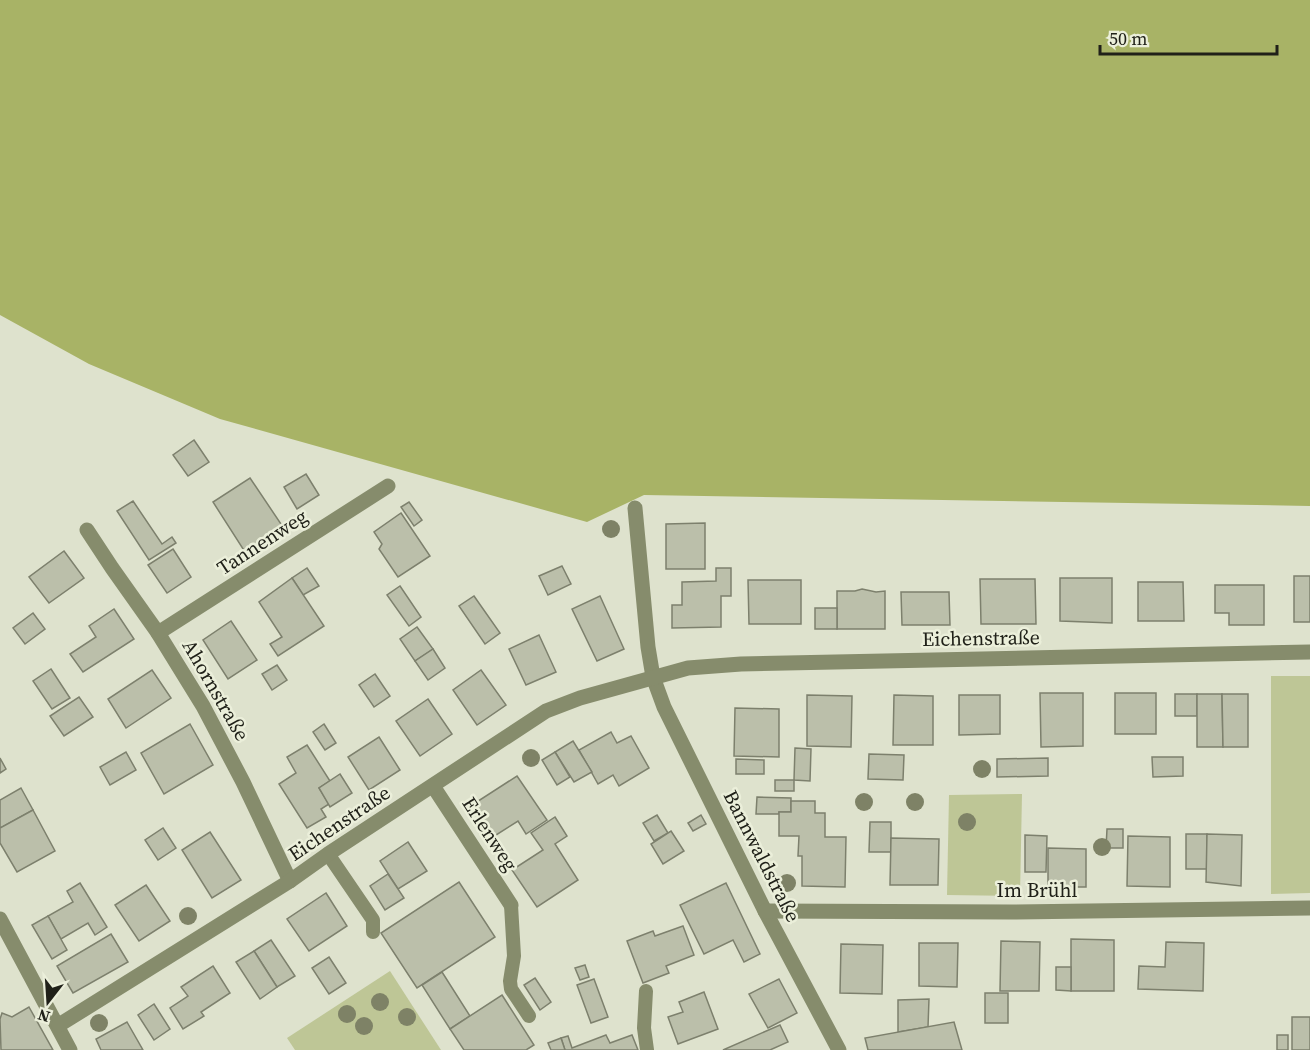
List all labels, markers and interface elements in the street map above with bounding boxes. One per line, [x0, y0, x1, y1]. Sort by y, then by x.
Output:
scale bar [1100, 18, 1277, 56]
text: 50 m [1109, 26, 1147, 51]
street label: Tannenweg [211, 502, 313, 582]
street label: Eichenstraße [922, 623, 1040, 653]
street label: Ahornstraße [176, 634, 256, 746]
street label: Eichenstraße [282, 779, 396, 867]
street label: Bannwaldstraße [717, 785, 807, 927]
street label: Erlenweg [456, 791, 524, 877]
street label: Im Brühl [997, 876, 1077, 904]
north arrow [18, 972, 78, 1032]
text: N [34, 1004, 52, 1029]

